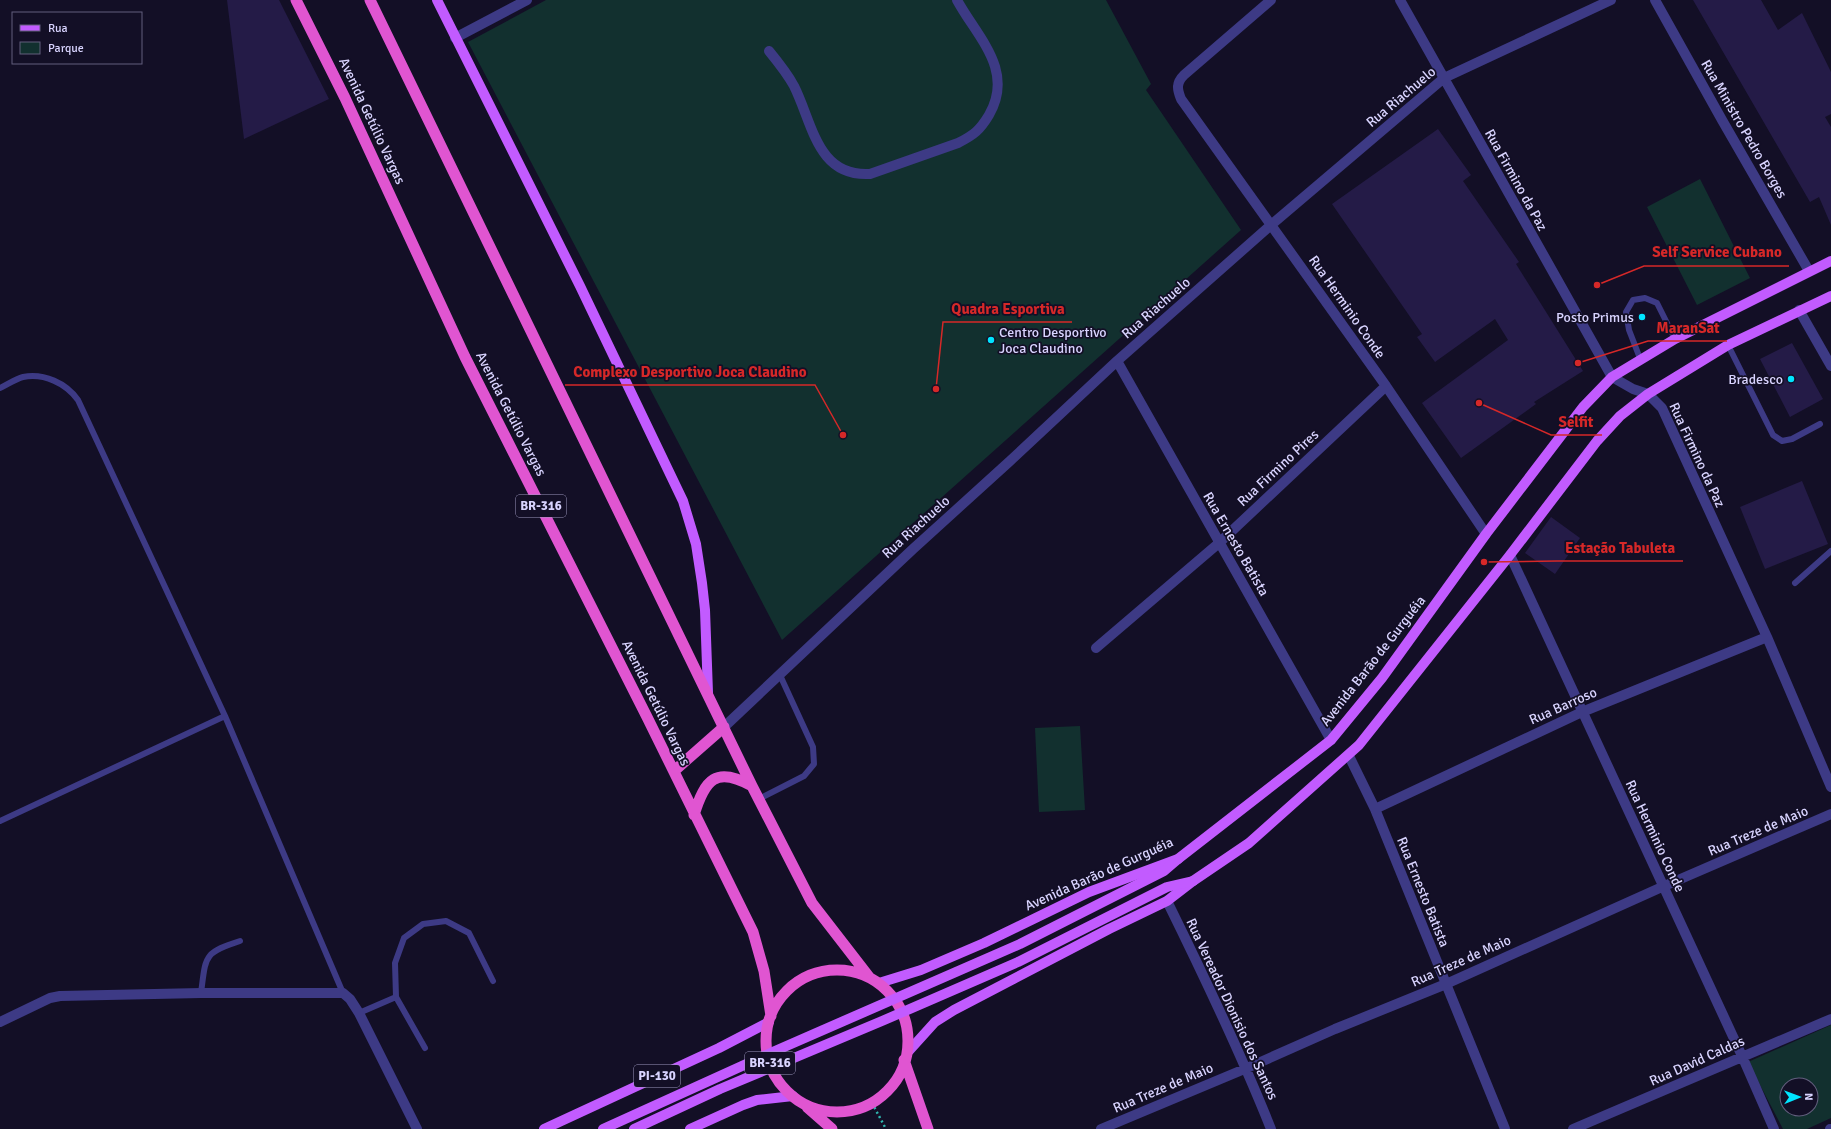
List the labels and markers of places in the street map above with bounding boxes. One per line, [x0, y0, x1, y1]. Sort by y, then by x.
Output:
callout: Self Service Cubano [1644, 239, 1789, 266]
callout: Quadra Esportiva [943, 295, 1072, 322]
place label: Posto Primus [1556, 309, 1634, 326]
marker: Posto Primus [1637, 312, 1647, 322]
callout: MaranSat [1648, 314, 1727, 341]
place label: Centro Desportivo Joca Claudino [999, 324, 1107, 357]
marker: Centro Desportivo Joca Claudino [986, 335, 996, 345]
callout: Complexo Desportivo Joca Claudino [565, 358, 815, 385]
place label: Bradesco [1728, 371, 1783, 388]
marker: Bradesco [1786, 374, 1796, 384]
callout: Selfit [1551, 408, 1602, 435]
callout: Estação Tabuleta [1557, 534, 1683, 561]

